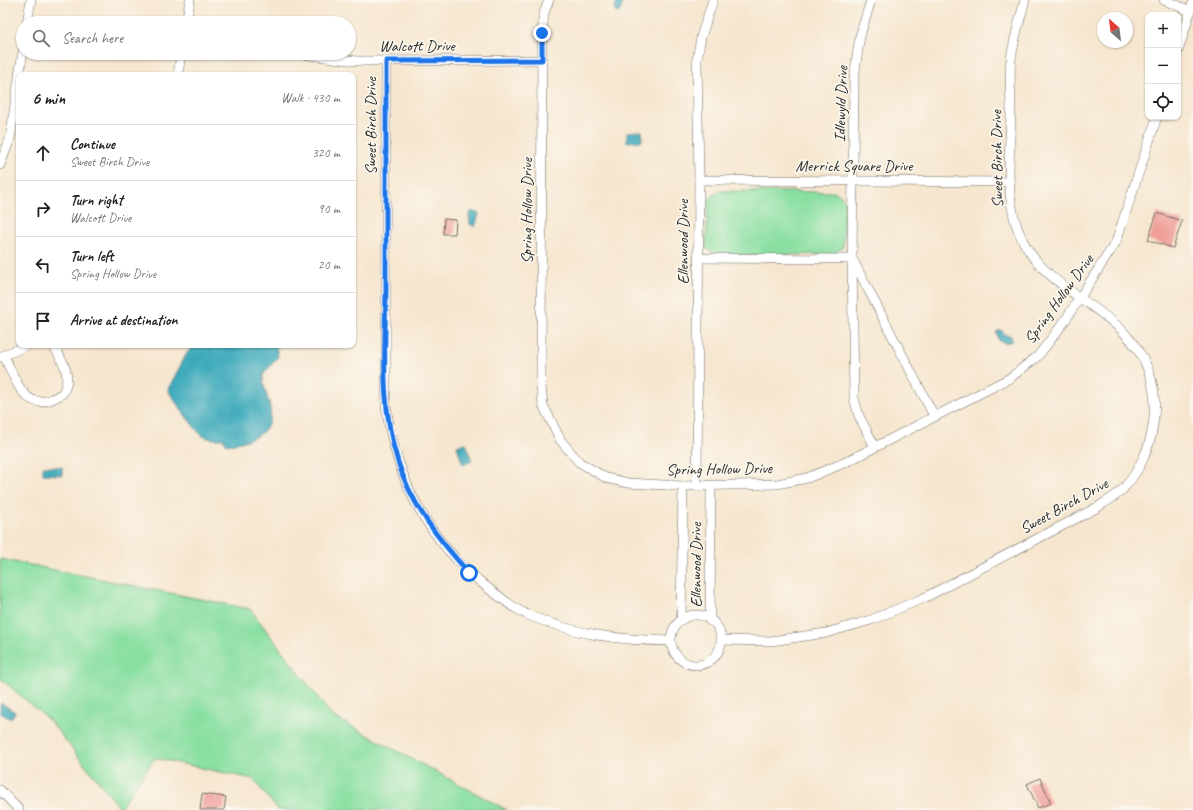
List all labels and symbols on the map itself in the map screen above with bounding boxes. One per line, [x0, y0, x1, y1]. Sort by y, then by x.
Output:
north arrow [1097, 12, 1133, 48]
route end [533, 24, 551, 42]
street label: Walcott Drive [379, 36, 457, 56]
street label: Idlewyld Drive [830, 64, 852, 142]
street label: Sweet Birch Drive [361, 75, 381, 175]
street label: Sweet Birch Drive [986, 108, 1008, 208]
street label: Spring Hollow Drive [517, 156, 537, 264]
street label: Merrick Square Drive [795, 156, 914, 176]
street label: Ellenwood Drive [673, 198, 693, 284]
street label: Spring Hollow Drive [1020, 249, 1099, 348]
street label: Spring Hollow Drive [666, 458, 774, 480]
street label: Sweet Birch Drive [1016, 473, 1113, 538]
street label: Ellenwood Drive [686, 521, 706, 607]
route start [460, 564, 478, 582]

